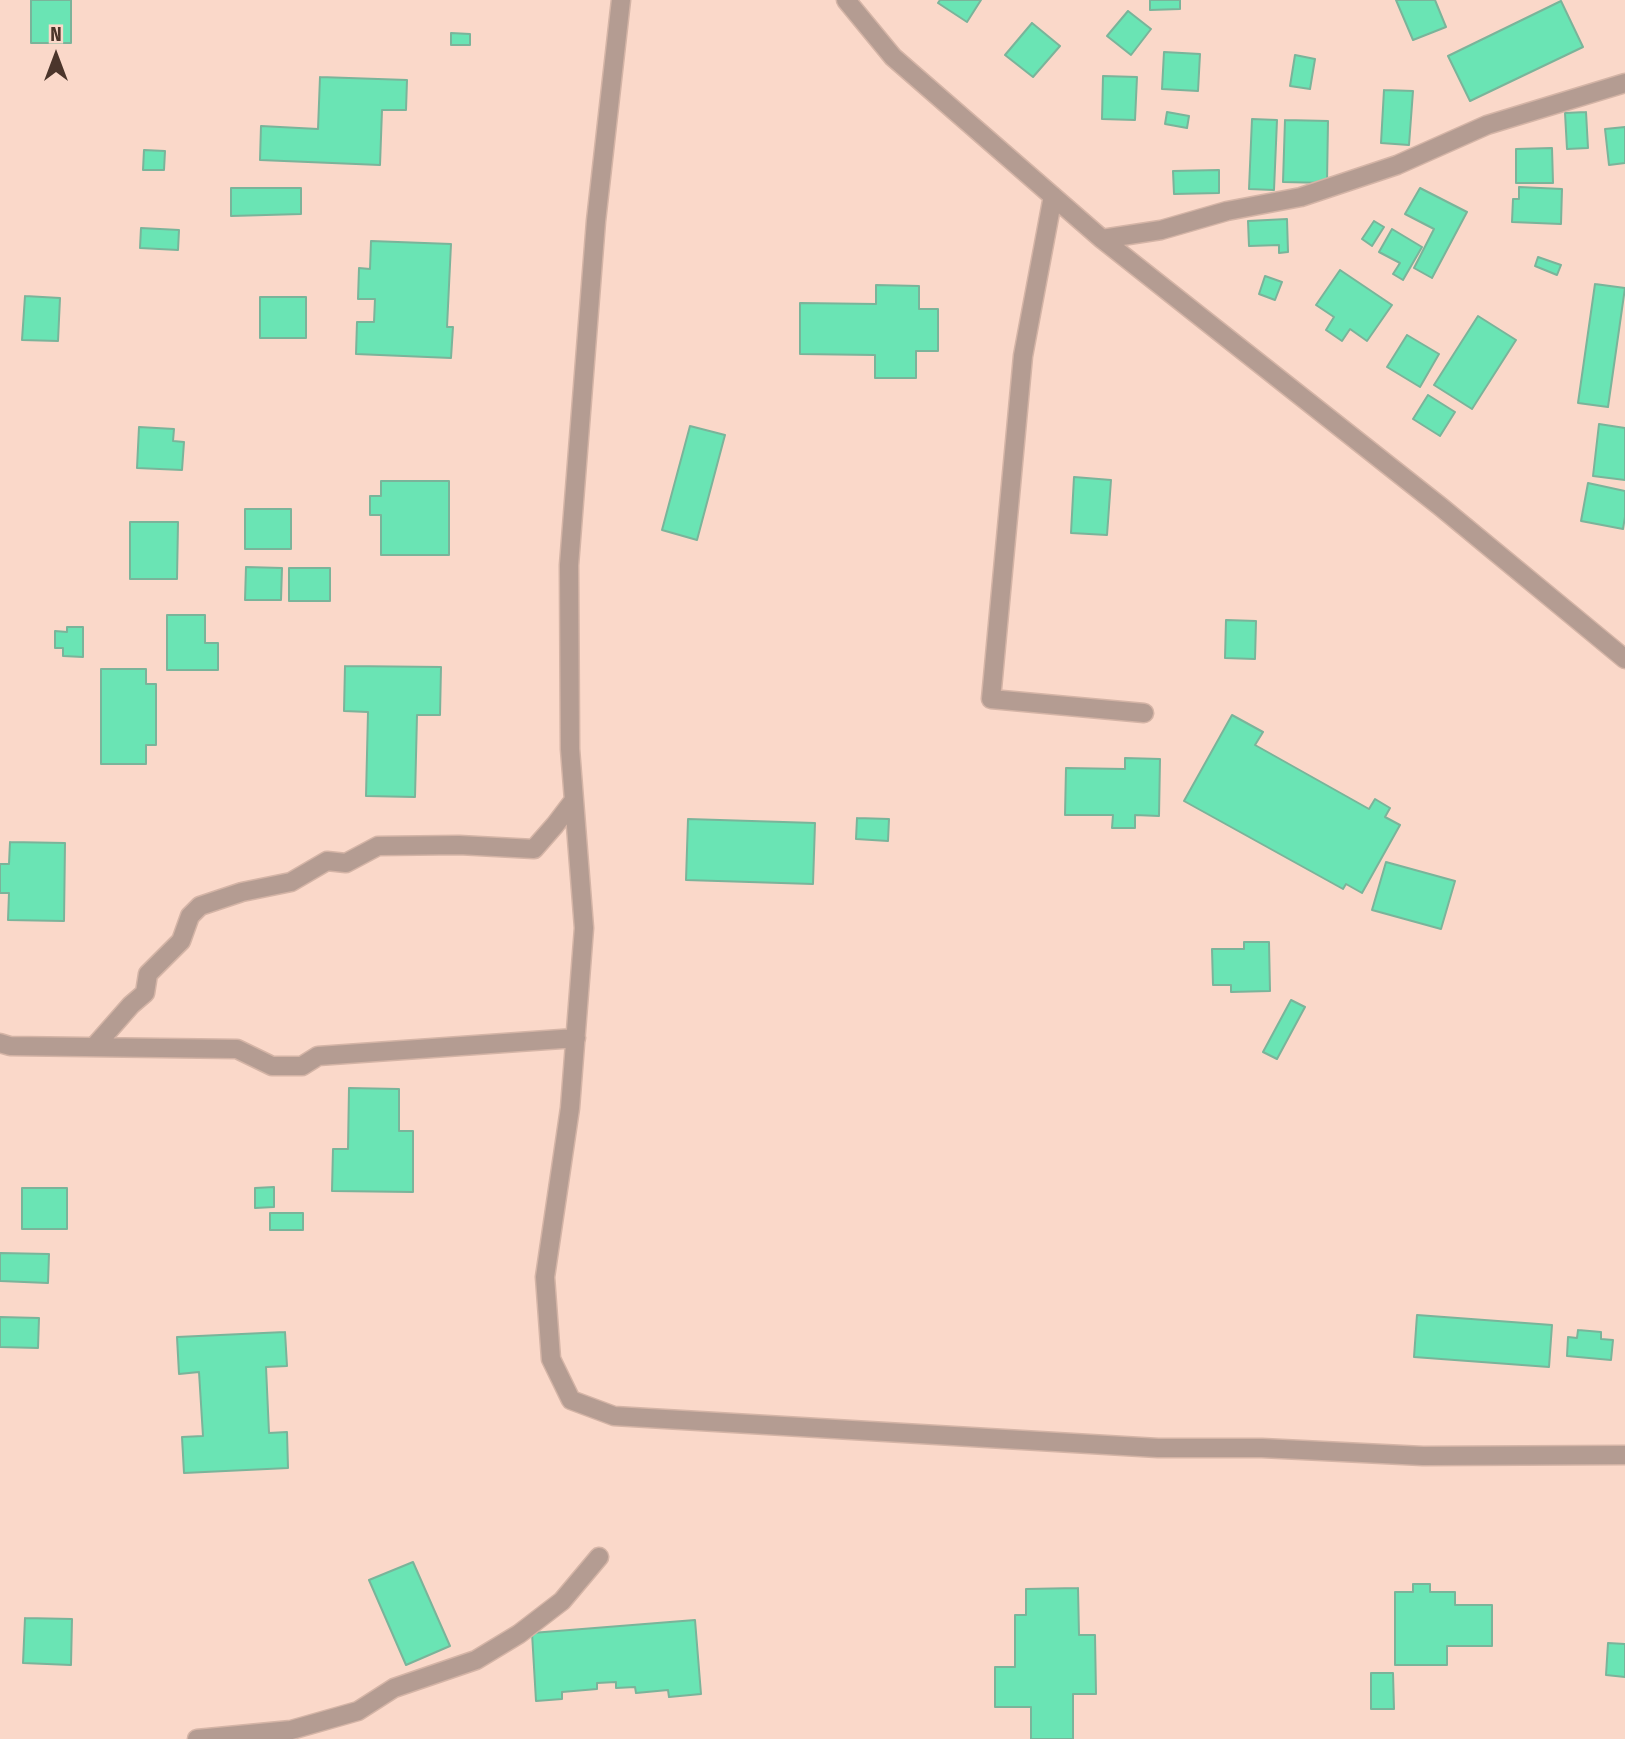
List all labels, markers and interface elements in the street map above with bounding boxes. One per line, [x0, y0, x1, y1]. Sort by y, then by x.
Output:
north arrow [21, 21, 91, 91]
text: N [50, 23, 62, 46]

